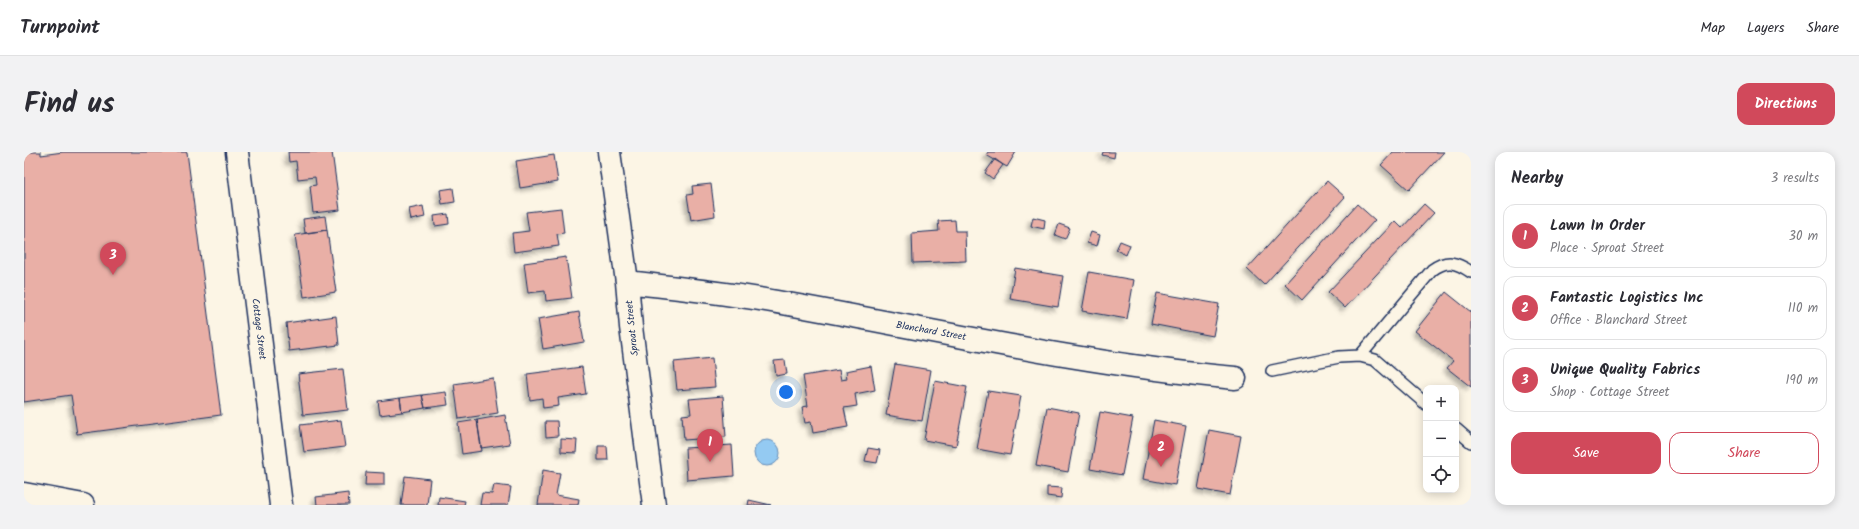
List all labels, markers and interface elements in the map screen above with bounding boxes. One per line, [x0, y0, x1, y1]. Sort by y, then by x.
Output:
text: Turnpoint [20, 13, 100, 43]
text: Map [1701, 17, 1725, 39]
text: Layers [1747, 17, 1785, 39]
text: Share [1807, 17, 1839, 39]
text: Find us [24, 82, 115, 127]
button: Directions [1737, 83, 1835, 125]
text: Nearby [1511, 165, 1563, 192]
text: 3 results [1771, 168, 1819, 189]
text: Lawn In Order [1550, 214, 1645, 238]
text: 1 [1523, 226, 1527, 247]
text: 30 m [1789, 226, 1818, 247]
text: Place · Sproat Street [1550, 238, 1664, 259]
pin: 3 [100, 242, 126, 275]
text: Fantastic Logistics Inc [1550, 286, 1704, 310]
street label: Cottage Street [247, 297, 271, 361]
text: 2 [1521, 298, 1529, 319]
text: 110 m [1788, 298, 1818, 319]
street label: Sproat Street [621, 299, 643, 357]
text: Office · Blanchard Street [1550, 310, 1687, 331]
street label: Blanchard Street [895, 317, 967, 345]
text: Unique Quality Fabrics [1550, 358, 1700, 382]
text: 3 [1521, 370, 1529, 391]
text: 190 m [1786, 370, 1818, 391]
your location [776, 382, 796, 402]
text: Shop · Cottage Street [1550, 382, 1670, 403]
map controls [1423, 385, 1459, 493]
button: + [1423, 385, 1459, 421]
button: − [1423, 421, 1459, 457]
pin: 1 [697, 429, 723, 462]
button: Save [1511, 432, 1661, 474]
button: Share [1669, 432, 1819, 474]
pin: 2 [1148, 434, 1174, 467]
button: locate [1423, 457, 1459, 493]

